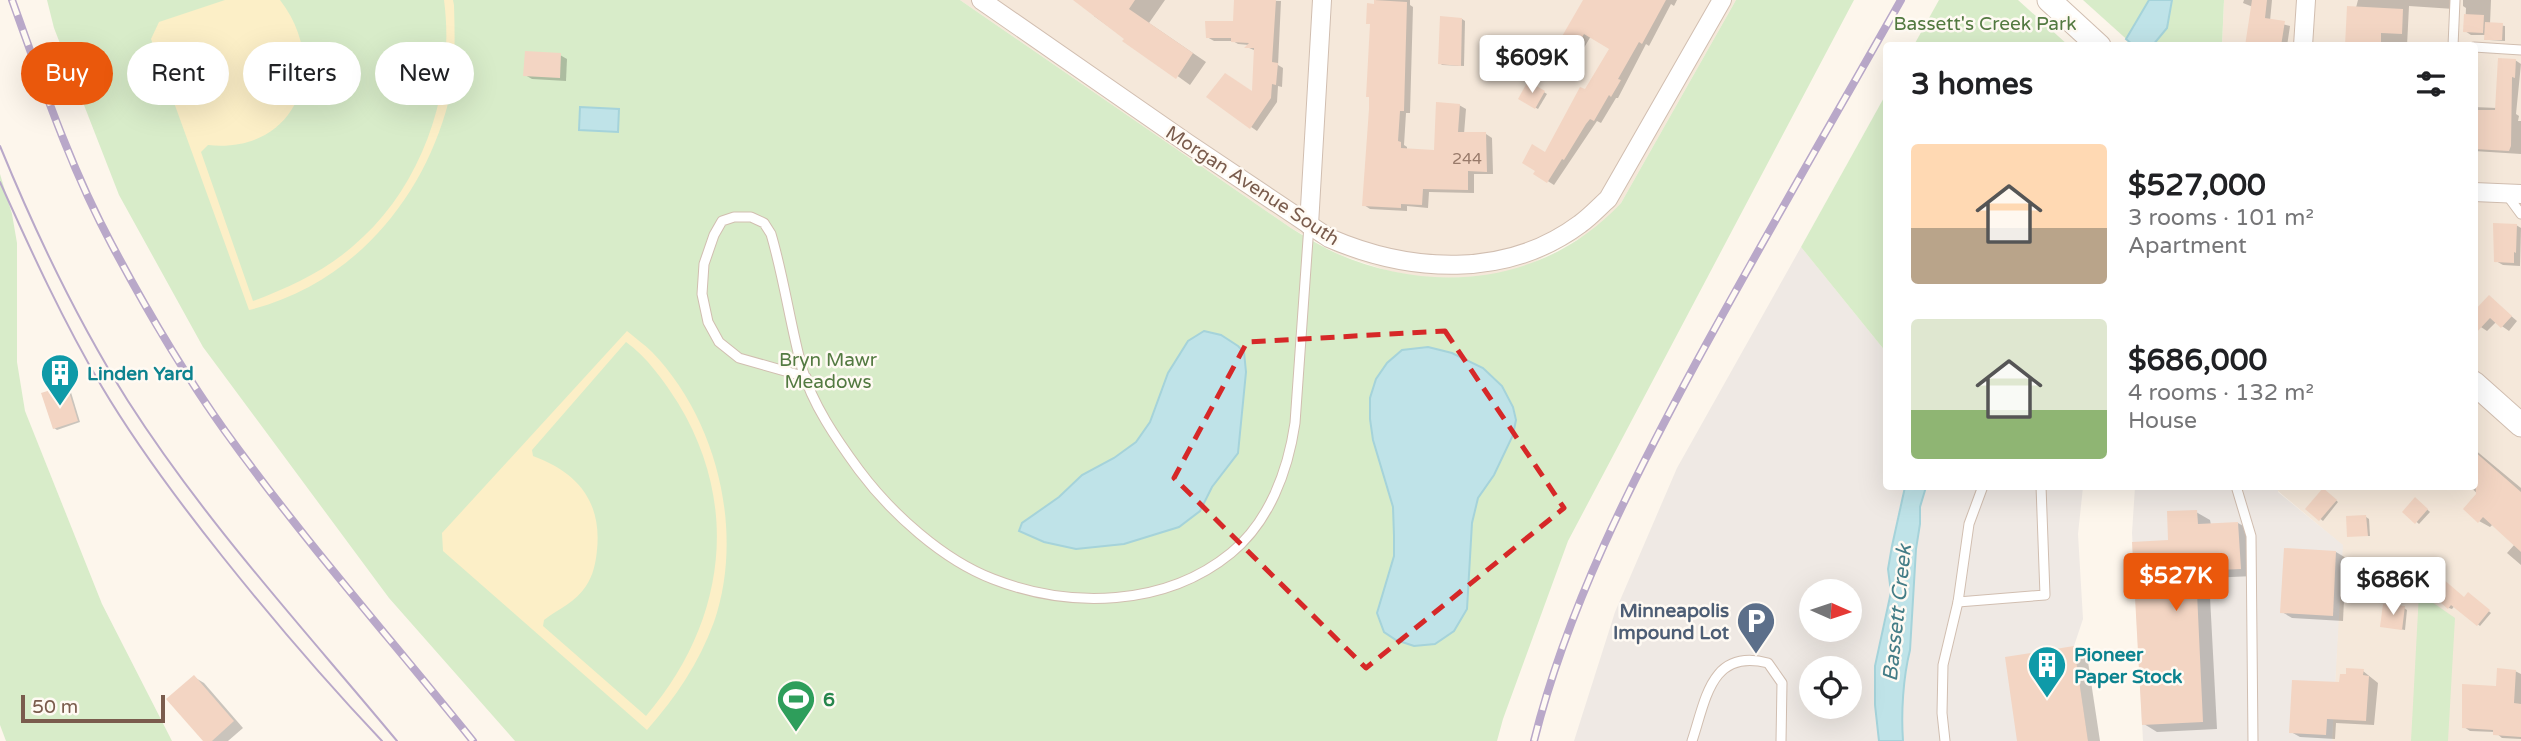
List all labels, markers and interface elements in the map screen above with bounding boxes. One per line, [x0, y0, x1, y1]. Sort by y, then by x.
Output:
park label: Bassett's Creek Park [1893, 13, 2077, 35]
pin: $609K [1483, 36, 1581, 95]
chip: Buy [21, 42, 113, 105]
chip: Rent [127, 42, 229, 105]
chip: Filters [243, 42, 361, 105]
chip: New [375, 42, 474, 105]
text: $609K [1496, 44, 1568, 72]
icon: filters [2412, 65, 2450, 103]
text: 3 homes [1911, 66, 2033, 103]
street label: Morgan Avenue South [1162, 121, 1343, 250]
house number: 244 [1452, 149, 1482, 169]
text: $527,000 [2128, 167, 2266, 204]
icon: home [1967, 172, 2051, 256]
text: 3 rooms · 101 m² [2128, 204, 2314, 232]
text: Apartment [2128, 232, 2247, 260]
text: $686,000 [2128, 342, 2267, 379]
icon: home [1967, 347, 2051, 431]
park label: Bryn Mawr Meadows [779, 349, 878, 393]
building icon: Linden Yard [39, 352, 81, 407]
place label: Linden Yard [87, 363, 194, 385]
text: 4 rooms · 132 m² [2128, 379, 2314, 407]
text: House [2128, 407, 2197, 435]
water label: Bassett Creek [1878, 542, 1917, 683]
pin: $527K [2127, 554, 2225, 613]
pin: $686K [2344, 558, 2442, 617]
text: $527K [2140, 562, 2212, 590]
text: $686K [2357, 566, 2429, 594]
north arrow [1799, 579, 1862, 642]
map controls [1799, 579, 1862, 719]
place label: Minneapolis Impound Lot [1613, 600, 1730, 645]
parking icon: Minneapolis Impound Lot [1735, 600, 1777, 655]
building icon: Pioneer Paper Stock [2026, 644, 2068, 699]
place label: Pioneer Paper Stock [2074, 644, 2183, 689]
button: locate [1799, 656, 1862, 719]
sports icon: 6 [775, 678, 817, 733]
place label: 6 [823, 689, 835, 711]
scale bar [21, 692, 164, 724]
text: 50 m [32, 696, 78, 718]

